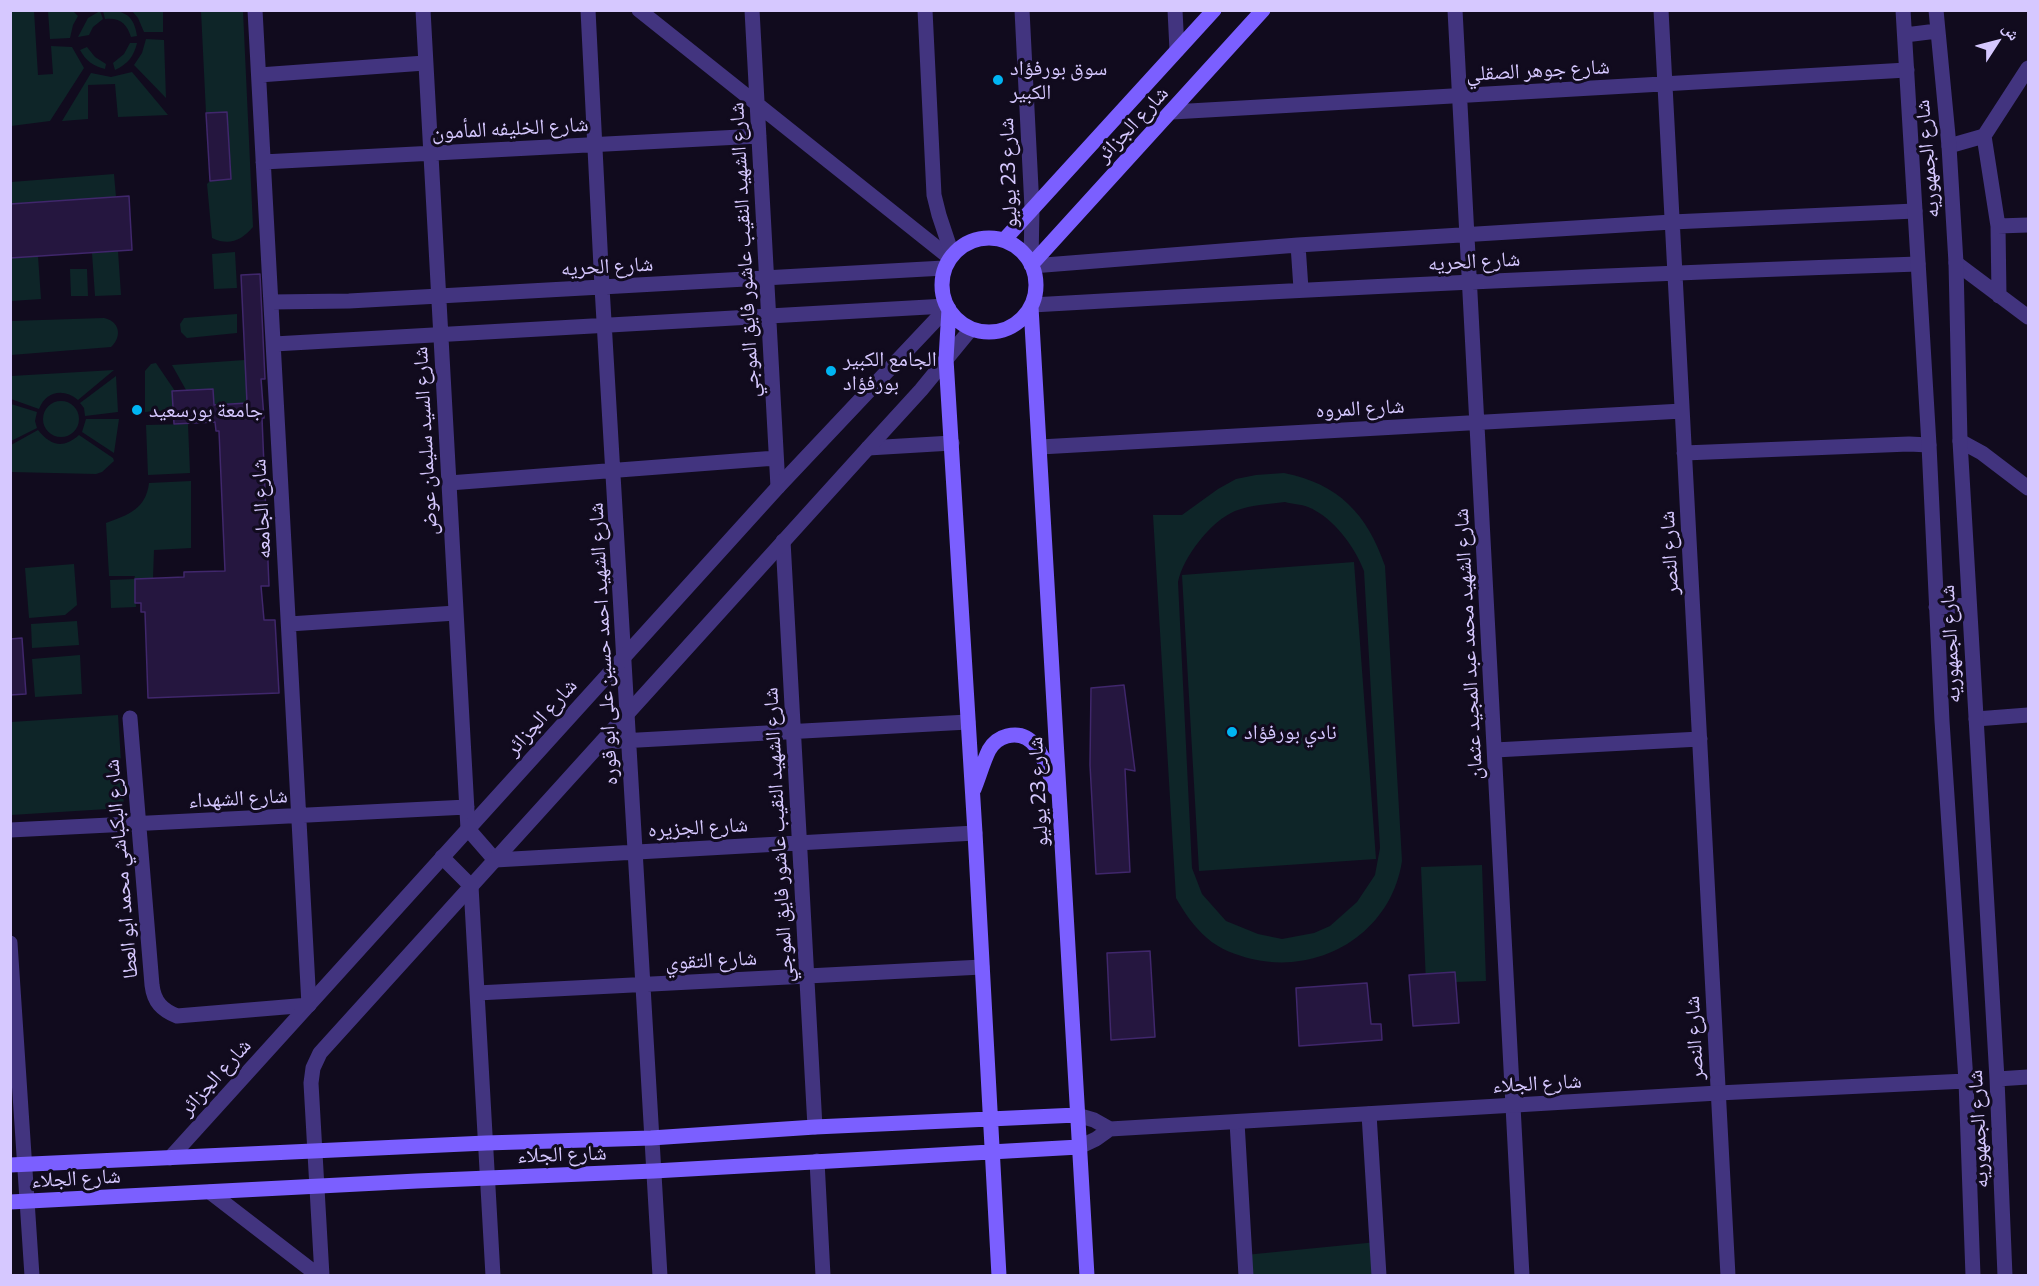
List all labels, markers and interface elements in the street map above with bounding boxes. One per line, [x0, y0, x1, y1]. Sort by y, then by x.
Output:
north arrow [1967, 12, 2027, 72]
text: ش [1999, 19, 2025, 44]
street label: شارع جوهر الصقلي [1466, 54, 1610, 86]
place label: سوق بورفؤاد الكبير [1010, 55, 1107, 105]
marker: سوق بورفؤاد الكبير [991, 73, 1005, 87]
street label: شارع الجزائر [1090, 81, 1174, 167]
street label: شارع الجمهوريه [1909, 99, 1945, 219]
street label: شارع الشهيد النقيب عاشور فايق الموجي [724, 102, 764, 398]
street label: شارع الخليفه المأمون [431, 111, 589, 145]
street label: شارع 23 يوليو [993, 117, 1023, 229]
street label: شارع الحريه [1427, 246, 1521, 276]
street label: شارع الحريه [560, 251, 654, 281]
street label: شارع السيد سليمان عوض [407, 346, 443, 536]
place label: الجامع الكبير بورفؤاد [843, 346, 937, 396]
marker: الجامع الكبير بورفؤاد [824, 364, 838, 378]
street label: شارع المروه [1315, 393, 1405, 423]
place label: جامعة بورسعيد [149, 397, 263, 423]
marker: جامعة بورسعيد [130, 403, 144, 417]
street label: شارع الجامعه [246, 458, 276, 560]
street label: شارع الشهيد احمد حسين على ابو قوره [583, 502, 623, 786]
street label: شارع الشهيد محمد عبد المجيد عثمان [1448, 508, 1488, 780]
street label: شارع النصر [1654, 510, 1684, 596]
street label: شارع الجمهوريه [1934, 584, 1966, 704]
street label: شارع الجزائر [500, 673, 582, 761]
street label: شارع الشهيد النقيب عاشور فايق الموجي [758, 687, 798, 983]
place label: نادي بورفؤاد [1244, 719, 1337, 745]
marker: نادي بورفؤاد [1225, 725, 1239, 739]
street label: شارع 23 يوليو [1023, 736, 1053, 848]
street label: شارع البكباشي محمد ابو العطا [99, 758, 143, 980]
street label: شارع الشهداء [188, 783, 288, 813]
street label: شارع الجزيره [647, 812, 749, 842]
street label: شارع التقوي [664, 945, 758, 975]
street label: شارع النصر [1679, 995, 1709, 1081]
street label: شارع الجزائر [174, 1033, 256, 1121]
street label: شارع الجلاء [1492, 1068, 1582, 1098]
street label: شارع الجمهوريه [1962, 1069, 1994, 1189]
street label: شارع الجلاء [517, 1140, 607, 1168]
street label: شارع الجلاء [31, 1163, 121, 1193]

